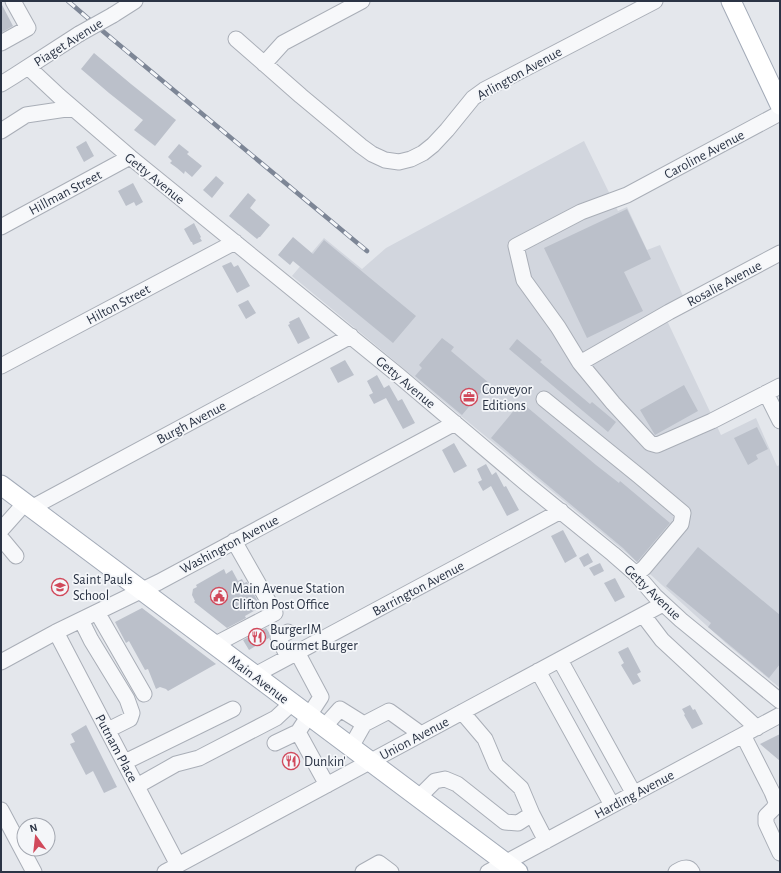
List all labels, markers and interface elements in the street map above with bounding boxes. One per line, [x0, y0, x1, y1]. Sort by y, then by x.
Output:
street label: Piaget Avenue [32, 16, 105, 69]
street label: Arlington Avenue [475, 45, 564, 103]
street label: Caroline Avenue [662, 128, 747, 182]
street label: Getty Avenue [122, 150, 187, 207]
street label: Hillman Street [27, 168, 104, 218]
street label: Rosalie Avenue [685, 258, 764, 309]
street label: Hilton Street [84, 282, 153, 327]
street label: Getty Avenue [373, 354, 438, 411]
place label: Conveyor Editions [482, 383, 532, 413]
office icon: Conveyor Editions [459, 387, 479, 407]
street label: Burgh Avenue [155, 399, 228, 447]
street label: Washington Avenue [178, 513, 281, 577]
street label: Barrington Avenue [370, 559, 467, 619]
street label: Getty Avenue [621, 562, 683, 623]
place label: Saint Pauls School [73, 573, 132, 603]
school or university icon: Saint Pauls School [50, 577, 70, 597]
place label: Main Avenue Station Clifton Post Office [232, 582, 345, 612]
public building icon: Main Avenue Station Clifton Post Office [209, 586, 229, 606]
place label: BurgerIM Gourmet Burger [270, 623, 358, 653]
restaurant icon: BurgerIM Gourmet Burger [247, 627, 267, 647]
street label: Main Avenue [226, 653, 291, 707]
street label: Putnam Place [92, 712, 140, 785]
street label: Union Avenue [378, 715, 451, 763]
restaurant icon: Dunkin' [281, 751, 301, 771]
place label: Dunkin' [304, 755, 346, 769]
street label: Harding Avenue [592, 768, 677, 822]
north arrow [16, 817, 56, 857]
text: N [28, 822, 39, 834]

